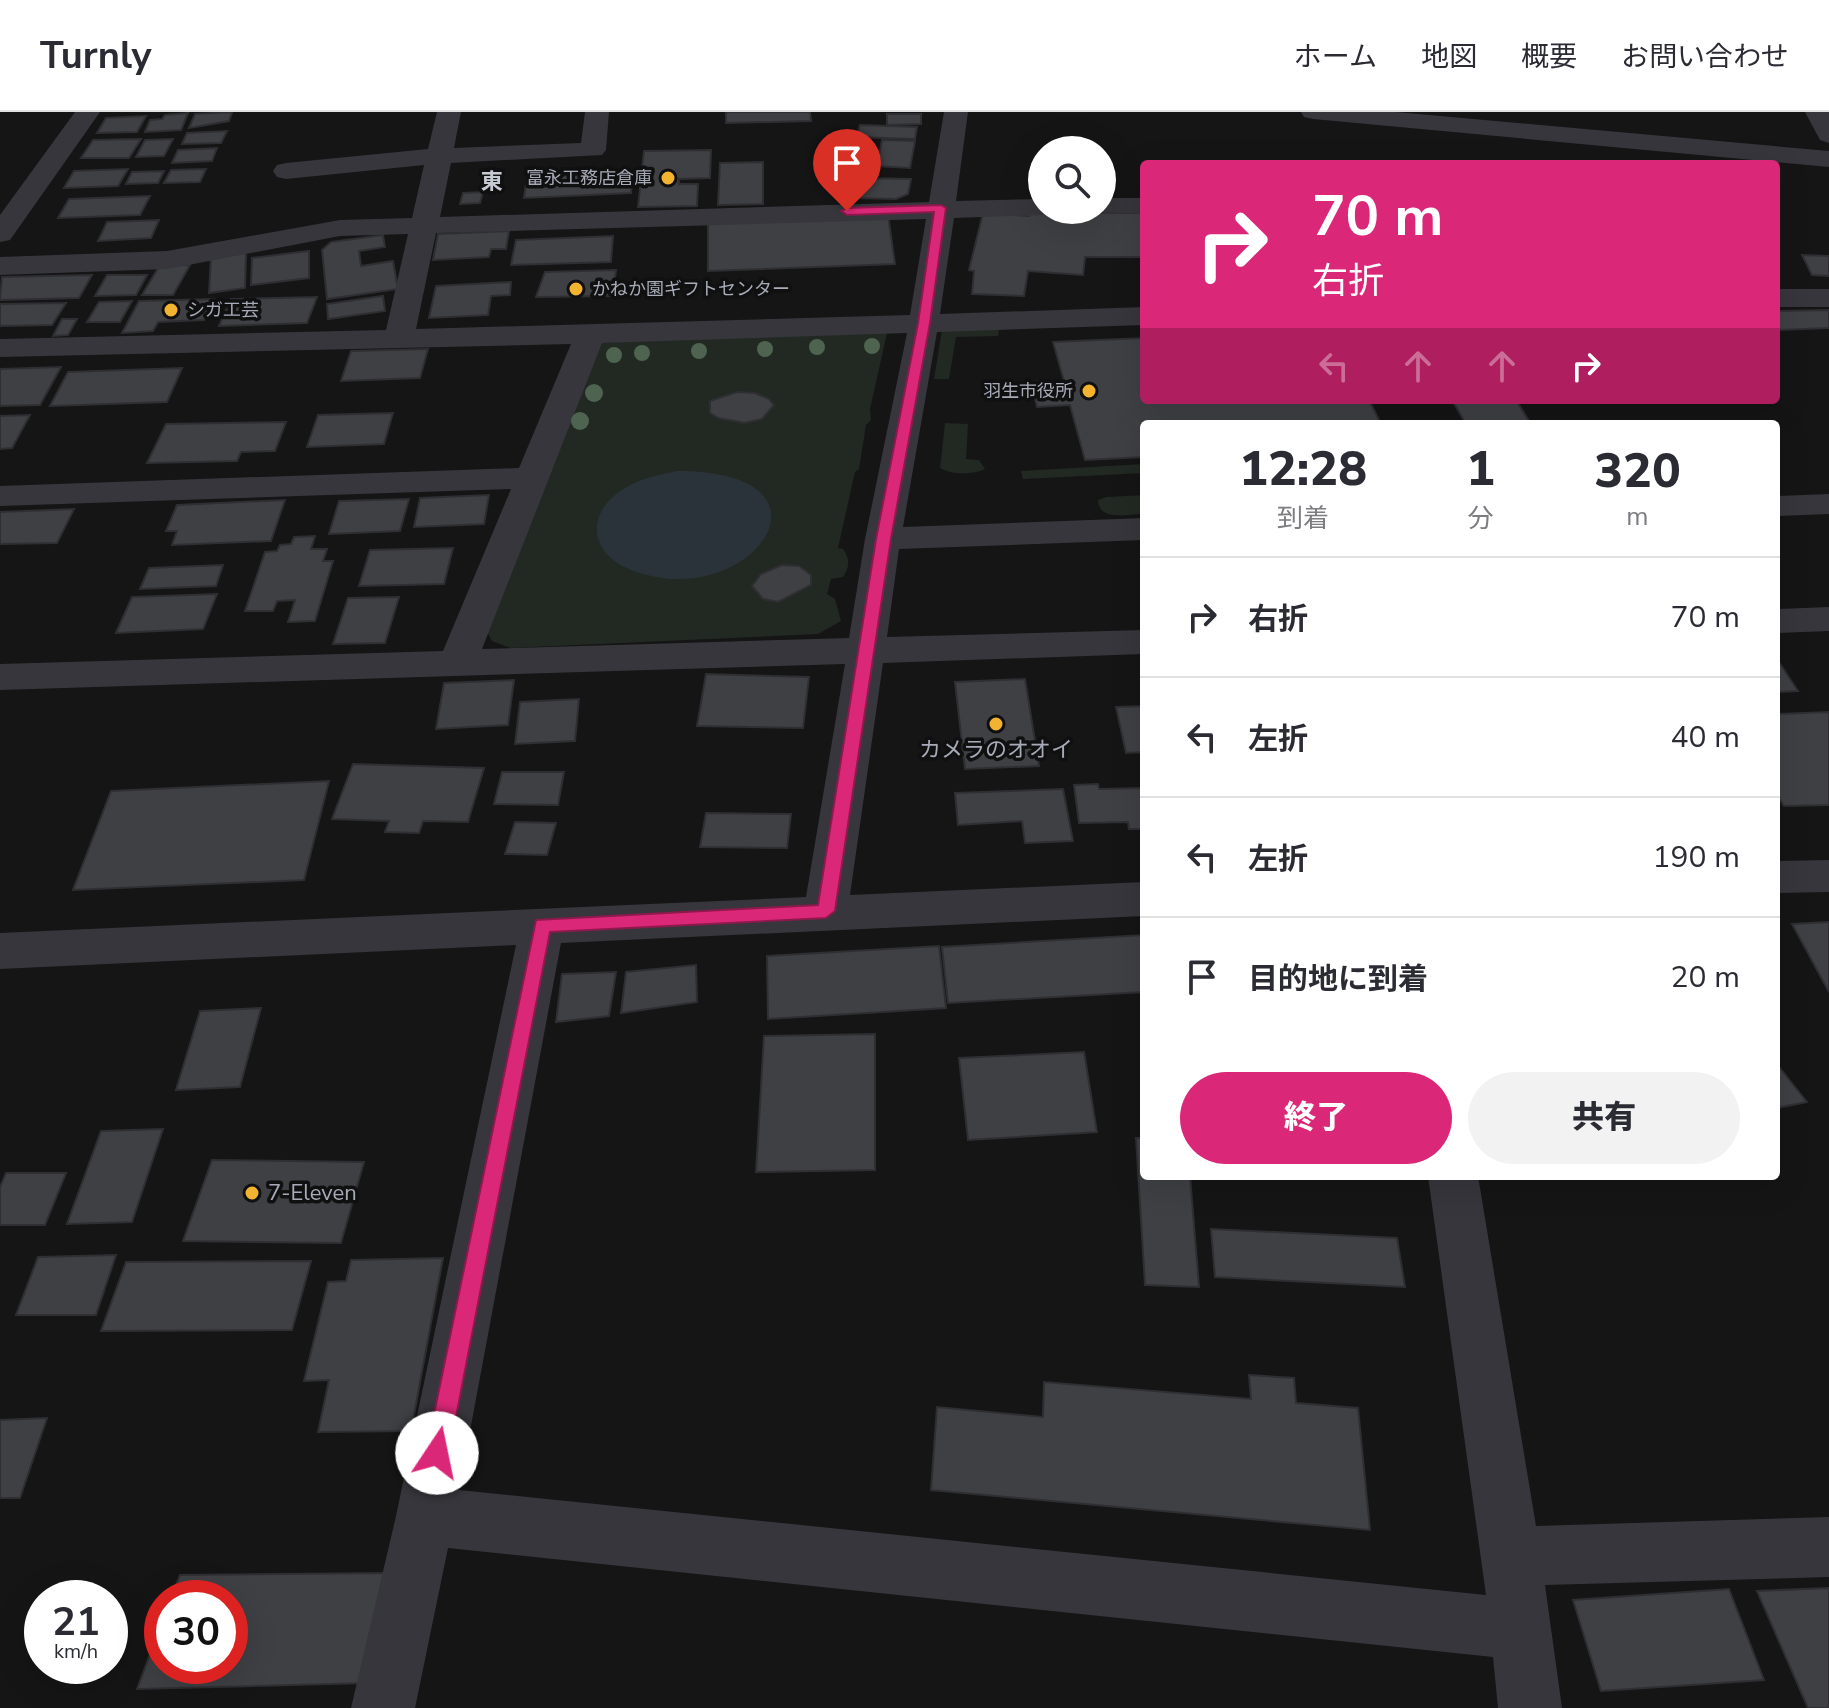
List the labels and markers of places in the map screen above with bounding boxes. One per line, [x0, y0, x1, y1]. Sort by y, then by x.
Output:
pin [813, 129, 881, 211]
place label: 富永工務店倉庫 [526, 166, 652, 190]
marker: 富永工務店倉庫 [659, 169, 677, 187]
place label: かねか園ギフトセンター [592, 277, 790, 301]
marker: かねか園ギフトセンター [567, 280, 585, 298]
place label: シガ工芸 [187, 298, 259, 322]
marker: シガ工芸 [162, 301, 180, 319]
place label: 羽生市役所 [983, 379, 1073, 403]
marker: 羽生市役所 [1080, 382, 1098, 400]
marker: カメラのオオイ [987, 715, 1005, 733]
place label: カメラのオオイ [919, 735, 1073, 765]
place label: 7-Eleven [268, 1178, 357, 1208]
marker: 7-Eleven [243, 1184, 261, 1202]

